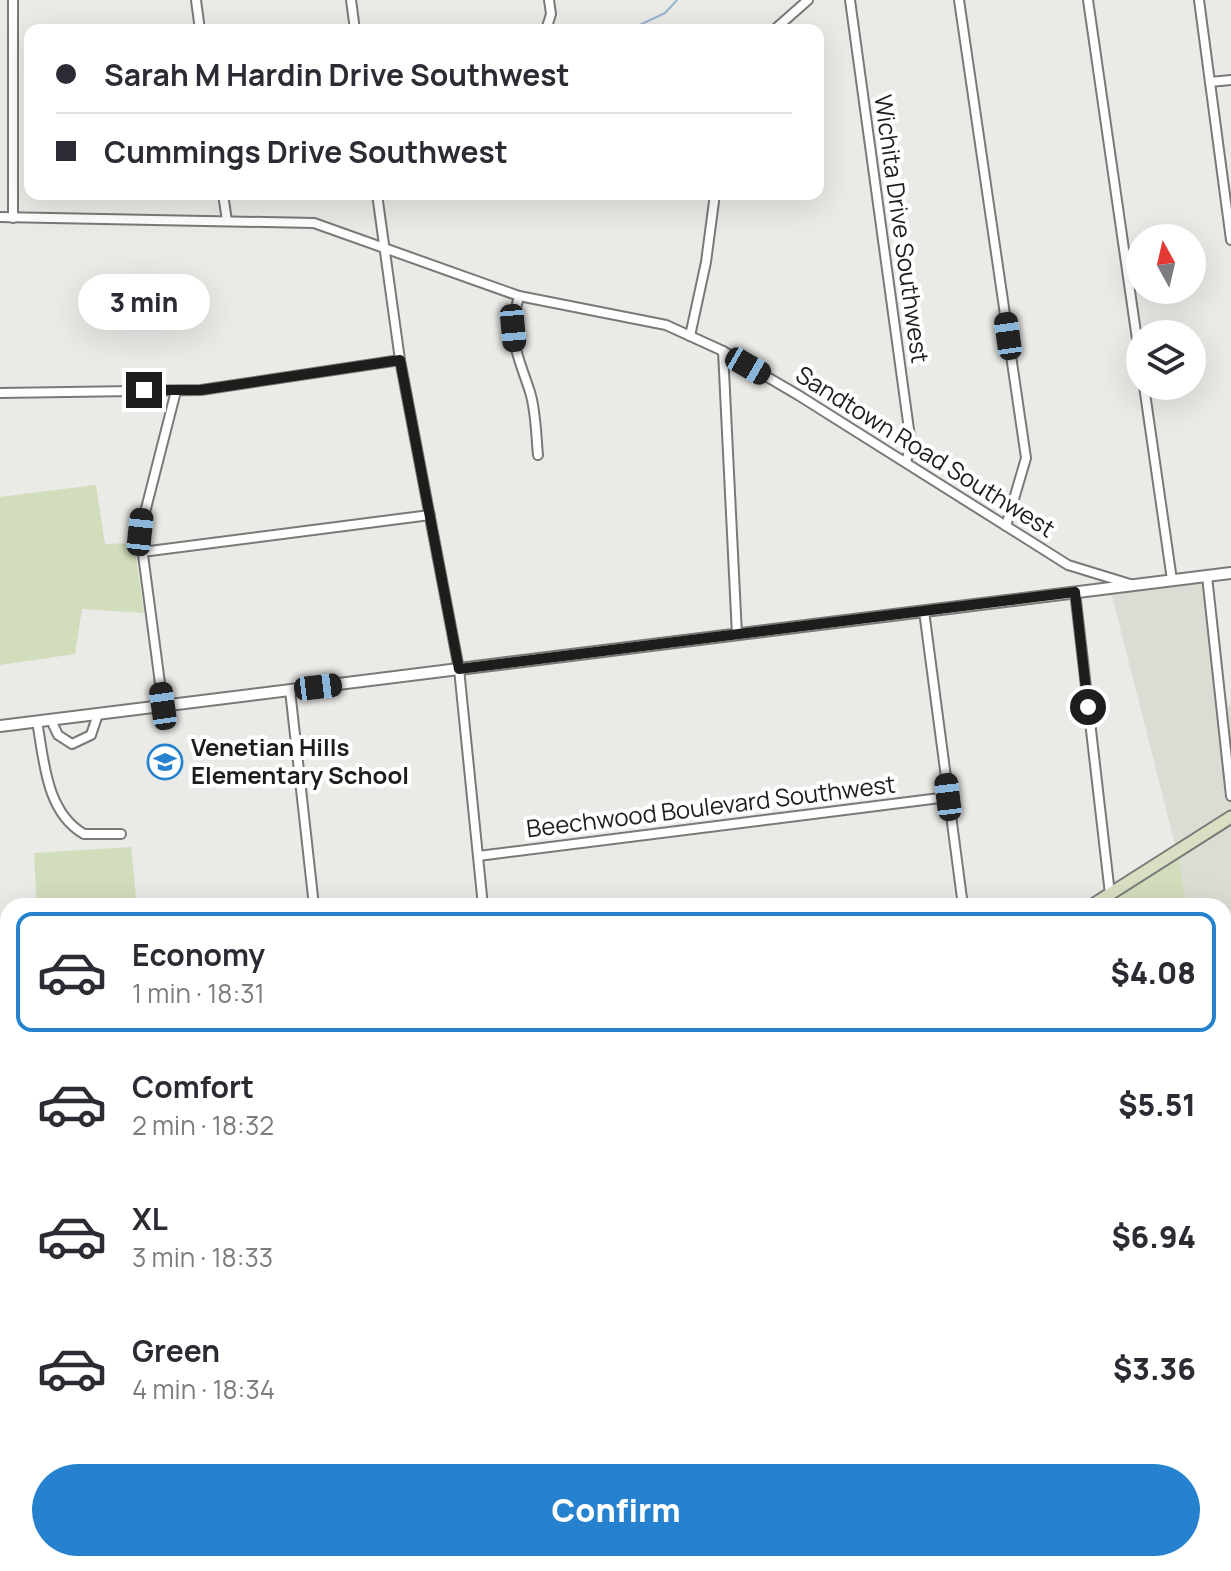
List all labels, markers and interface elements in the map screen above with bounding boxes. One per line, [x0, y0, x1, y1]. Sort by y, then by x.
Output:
text: Sarah M Hardin Drive Southwest [104, 54, 570, 95]
street label: Wichita Drive Southwest [867, 92, 938, 365]
text: Cummings Drive Southwest [104, 131, 508, 172]
north arrow [1126, 224, 1206, 304]
map controls [1126, 224, 1206, 400]
callout: 3 min [78, 274, 210, 330]
text: 3 min [110, 284, 178, 320]
car [499, 303, 527, 353]
car [993, 311, 1023, 361]
button: layers [1126, 320, 1206, 400]
car [721, 344, 775, 388]
street label: Sandtown Road Southwest [790, 357, 1062, 544]
route end [126, 372, 162, 408]
car [126, 507, 154, 557]
car [293, 672, 343, 702]
car [148, 681, 178, 731]
route start [1070, 689, 1106, 725]
place label: Venetian Hills Elementary School [191, 730, 409, 791]
school or university icon: Venetian Hills Elementary School [146, 743, 184, 781]
street label: Beechwood Boulevard Southwest [524, 766, 897, 845]
car [933, 772, 963, 822]
text: Economy [132, 934, 265, 975]
icon: car [36, 936, 108, 1008]
text: $4.08 [1110, 952, 1196, 993]
text: 1 min · 18:31 [132, 975, 265, 1011]
text: Comfort [132, 1066, 254, 1107]
icon: car [36, 1068, 108, 1140]
text: $5.51 [1118, 1084, 1196, 1125]
text: 2 min · 18:32 [132, 1107, 274, 1143]
text: XL [132, 1198, 168, 1239]
icon: car [36, 1200, 108, 1272]
text: $6.94 [1111, 1216, 1196, 1257]
text: 3 min · 18:33 [132, 1239, 273, 1275]
text: Green [132, 1330, 220, 1371]
icon: car [36, 1332, 108, 1404]
text: $3.36 [1113, 1348, 1196, 1389]
text: 4 min · 18:34 [132, 1371, 275, 1407]
button: Confirm [32, 1464, 1200, 1556]

